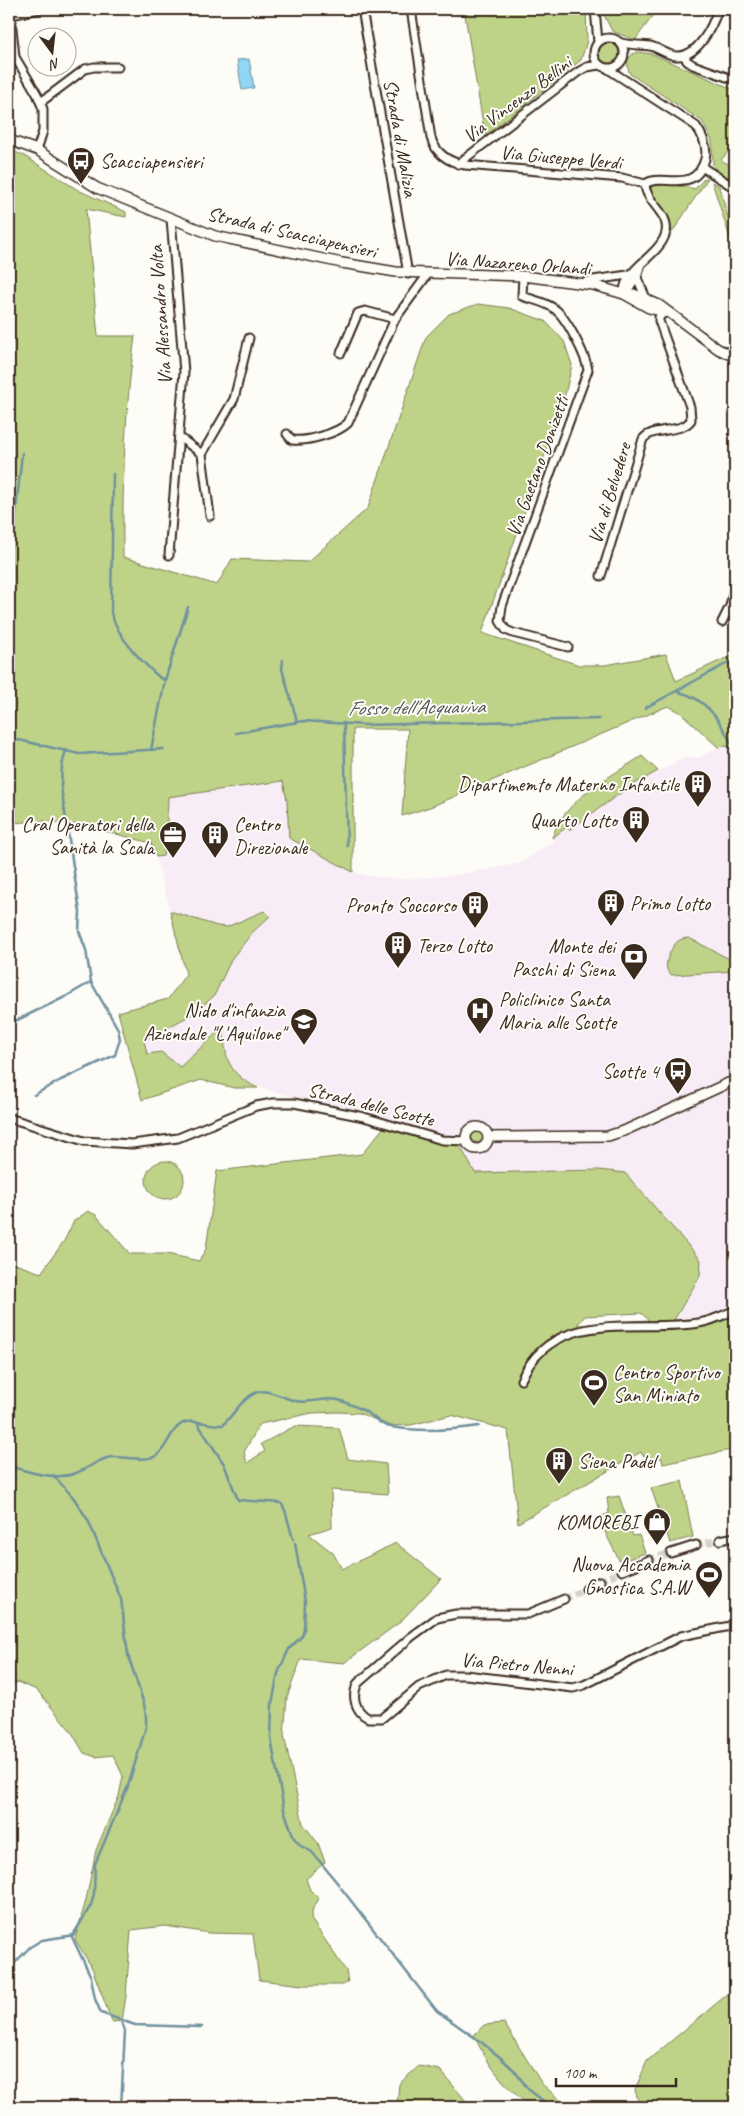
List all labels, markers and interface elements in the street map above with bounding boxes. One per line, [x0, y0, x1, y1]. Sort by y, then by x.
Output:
north arrow [28, 28, 78, 78]
street label: Via Vincenzo Bellini [458, 49, 578, 148]
text: N [47, 55, 62, 74]
street label: Strada di Malizia [378, 77, 423, 200]
street label: Via Giuseppe Verdi [499, 140, 625, 175]
bus stop icon: Scacciapensieri [66, 146, 96, 185]
place label: Scacciapensieri [100, 149, 205, 174]
street label: Strada di Scacciapensieri [205, 201, 381, 265]
street label: Via Alessandro Volta [143, 243, 178, 386]
street label: Via Nazareno Orlandi [445, 246, 594, 281]
street label: Via Gaetano Donizetti [500, 390, 575, 540]
street label: Via di Belvedere [582, 438, 637, 547]
water label: Fosso dell'Acquaviva [347, 693, 486, 721]
building icon: Dipartimemto Materno Infantile [683, 769, 713, 808]
place label: Dipartimemto Materno Infantile [458, 772, 680, 797]
building icon: Quarto Lotto [621, 805, 651, 844]
place label: Quarto Lotto [530, 808, 619, 833]
place label: Cral Operatori della Sanità la Scala [22, 812, 156, 860]
place label: Centro Direzionale [234, 812, 309, 860]
office icon: Cral Operatori della Sanità la Scala [158, 820, 188, 859]
building icon: Centro Direzionale [200, 820, 230, 859]
building icon: Primo Lotto [596, 888, 626, 927]
building icon: Pronto Soccorso [460, 890, 490, 929]
place label: Primo Lotto [630, 891, 711, 916]
place label: Pronto Soccorso [346, 893, 458, 918]
building icon: Terzo Lotto [383, 930, 413, 969]
place label: Terzo Lotto [417, 933, 493, 958]
place label: Monte dei Paschi di Siena [512, 934, 617, 982]
bank icon: Monte dei Paschi di Siena [619, 942, 649, 981]
place label: Policlinico Santa Maria alle Scotte [499, 987, 618, 1035]
hospital icon: Policlinico Santa Maria alle Scotte [465, 996, 495, 1035]
place label: Nido d'infanzia Aziendale "L'Aquilone" [143, 998, 289, 1046]
school or university icon: Nido d'infanzia Aziendale "L'Aquilone" [289, 1007, 319, 1046]
bus stop icon: Scotte 4 [663, 1056, 693, 1095]
place label: Scotte 4 [602, 1059, 661, 1084]
street label: Strada delle Scotte [305, 1077, 438, 1133]
place label: Centro Sportivo San Miniato [613, 1360, 721, 1408]
sports icon: Centro Sportivo San Miniato [579, 1368, 609, 1407]
building icon: Siena Padel [544, 1446, 574, 1485]
place label: Siena Padel [578, 1449, 659, 1474]
shop icon: KOMOREBI [642, 1507, 672, 1546]
place label: KOMOREBI [556, 1510, 643, 1535]
place label: Nuova Accademia Gnostica S.A.W [572, 1552, 694, 1600]
sports icon: Nuova Accademia Gnostica S.A.W [694, 1560, 724, 1599]
street label: Via Pietro Nenni [460, 1647, 576, 1682]
scale bar [556, 2056, 676, 2088]
text: 100 m [564, 2064, 598, 2083]

